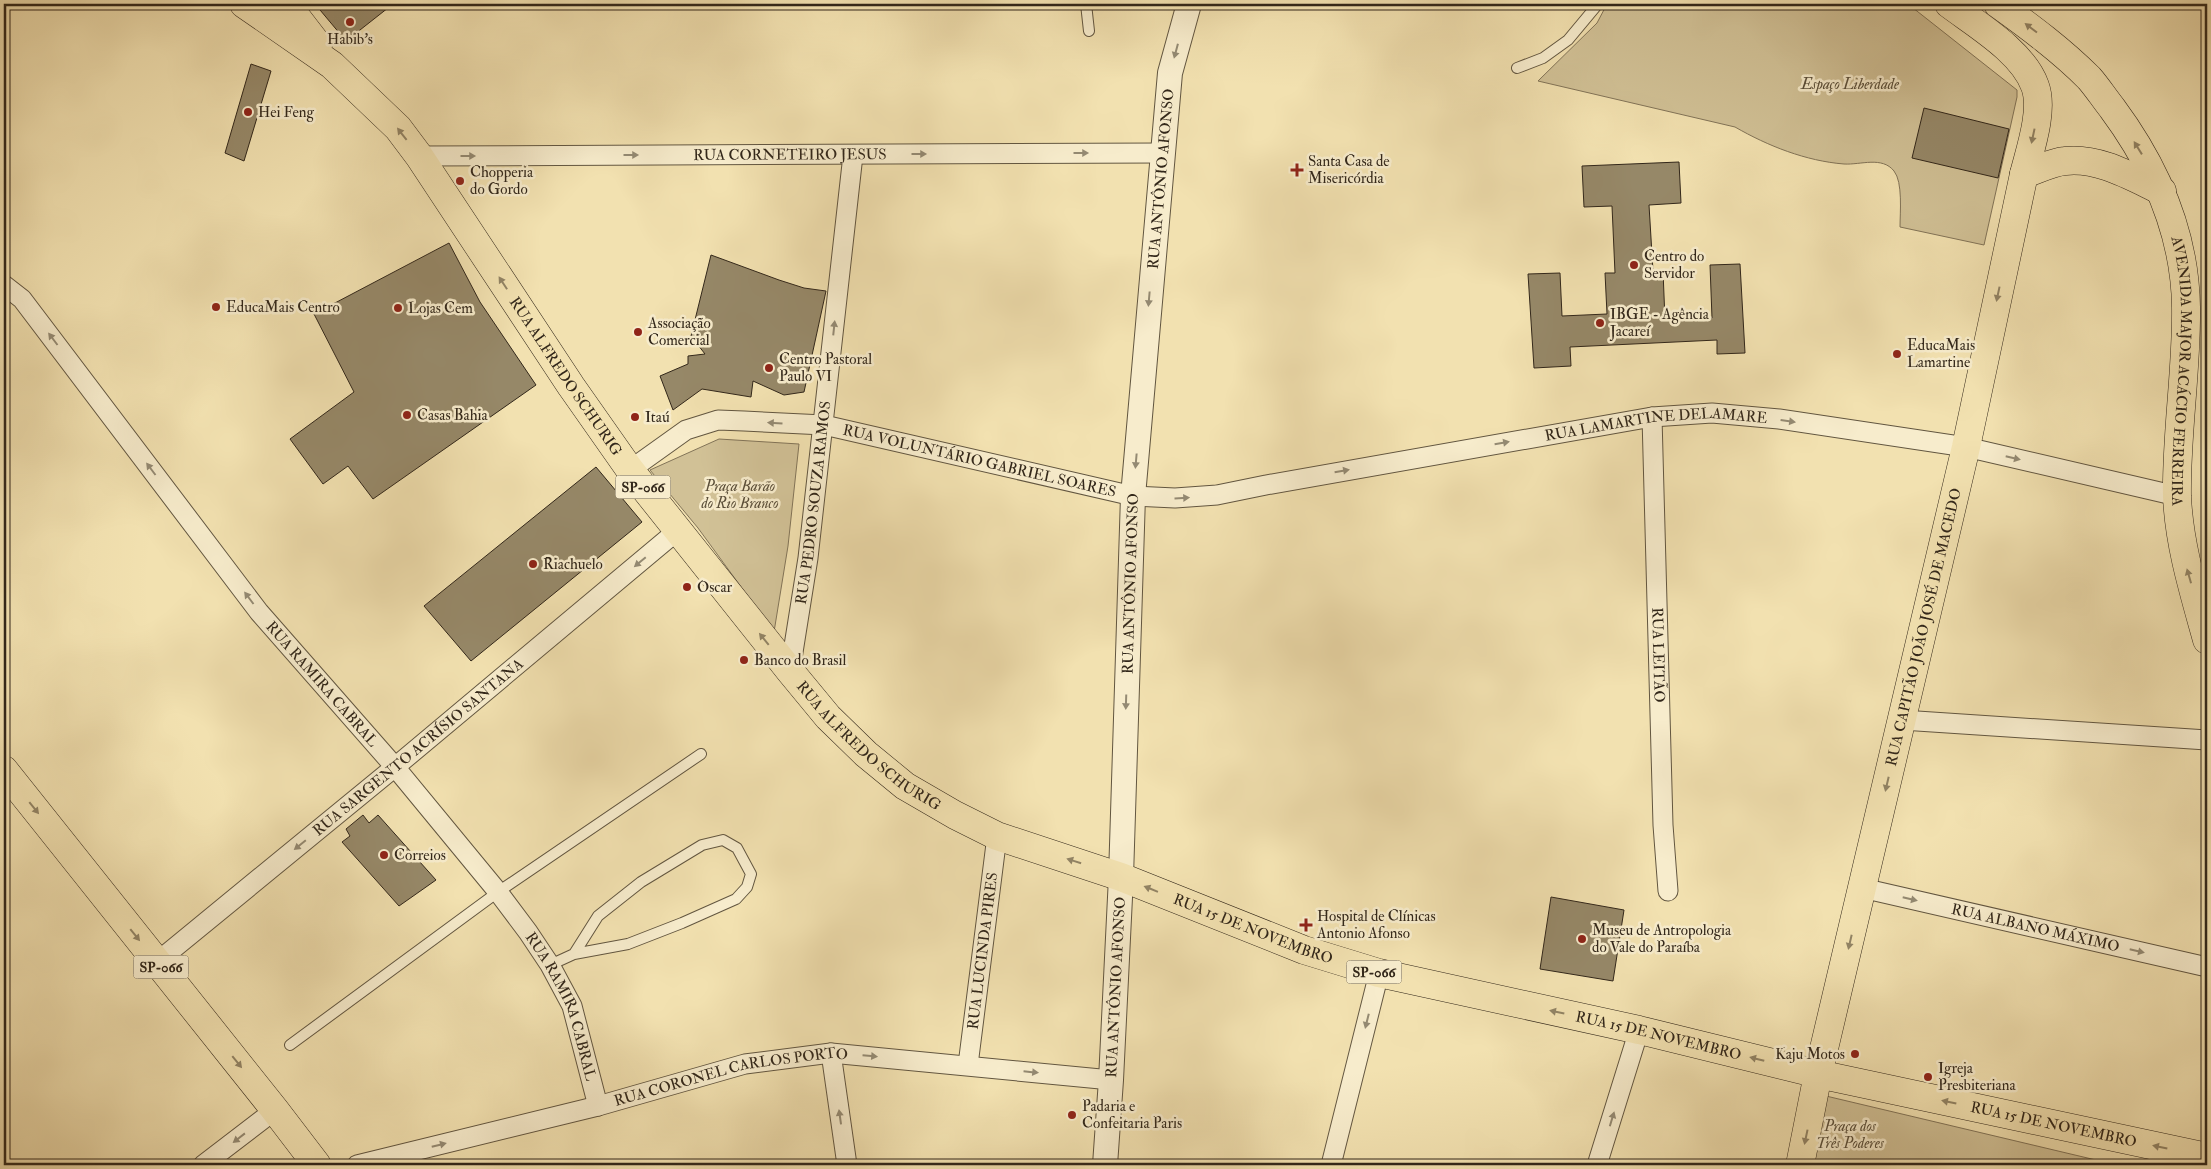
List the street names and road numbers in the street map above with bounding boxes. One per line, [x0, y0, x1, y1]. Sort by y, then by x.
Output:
street label: RUA ANTÔNIO AFONSO [1144, 88, 1179, 270]
street label: RUA CORNETEIRO JESUS [693, 145, 887, 165]
street label: AVENIDA MAJOR ACÁCIO FERREIRA [2166, 233, 2195, 507]
street label: RUA ALFREDO SCHURIG [505, 294, 626, 460]
street label: RUA PEDRO SOUZA RAMOS [792, 400, 835, 606]
street label: RUA LAMARTINE DELAMARE [1543, 404, 1768, 446]
street label: RUA VOLUNTÁRIO GABRIEL SOARES [841, 421, 1118, 502]
road number: SP-066 [616, 476, 670, 498]
street label: RUA CAPITÃO JOÃO JOSÉ DE MACEDO [1882, 486, 1966, 768]
street label: RUA ANTÔNIO AFONSO [1118, 493, 1143, 674]
street label: RUA LEITÃO [1647, 607, 1669, 703]
street label: RUA RAMIRA CABRAL [261, 617, 382, 751]
street label: RUA SARGENTO ACRÍSIO SANTANA [309, 654, 528, 840]
street label: RUA ALFREDO SCHURIG [792, 677, 945, 815]
street label: RUA LUCINDA PIRES [964, 871, 1002, 1031]
street label: RUA 15 DE NOVEMBRO [1170, 890, 1335, 968]
street label: RUA ANTÔNIO AFONSO [1102, 896, 1130, 1078]
street label: RUA ALBANO MÁXIMO [1949, 900, 2121, 957]
street label: RUA RAMIRA CABRAL [521, 929, 600, 1083]
road number: SP-066 [134, 956, 188, 979]
road number: SP-066 [1346, 960, 1402, 984]
street label: RUA 15 DE NOVEMBRO [1574, 1007, 1743, 1065]
street label: RUA CORONEL CARLOS PORTO [612, 1043, 849, 1111]
street label: RUA 15 DE NOVEMBRO [1969, 1098, 2138, 1152]

